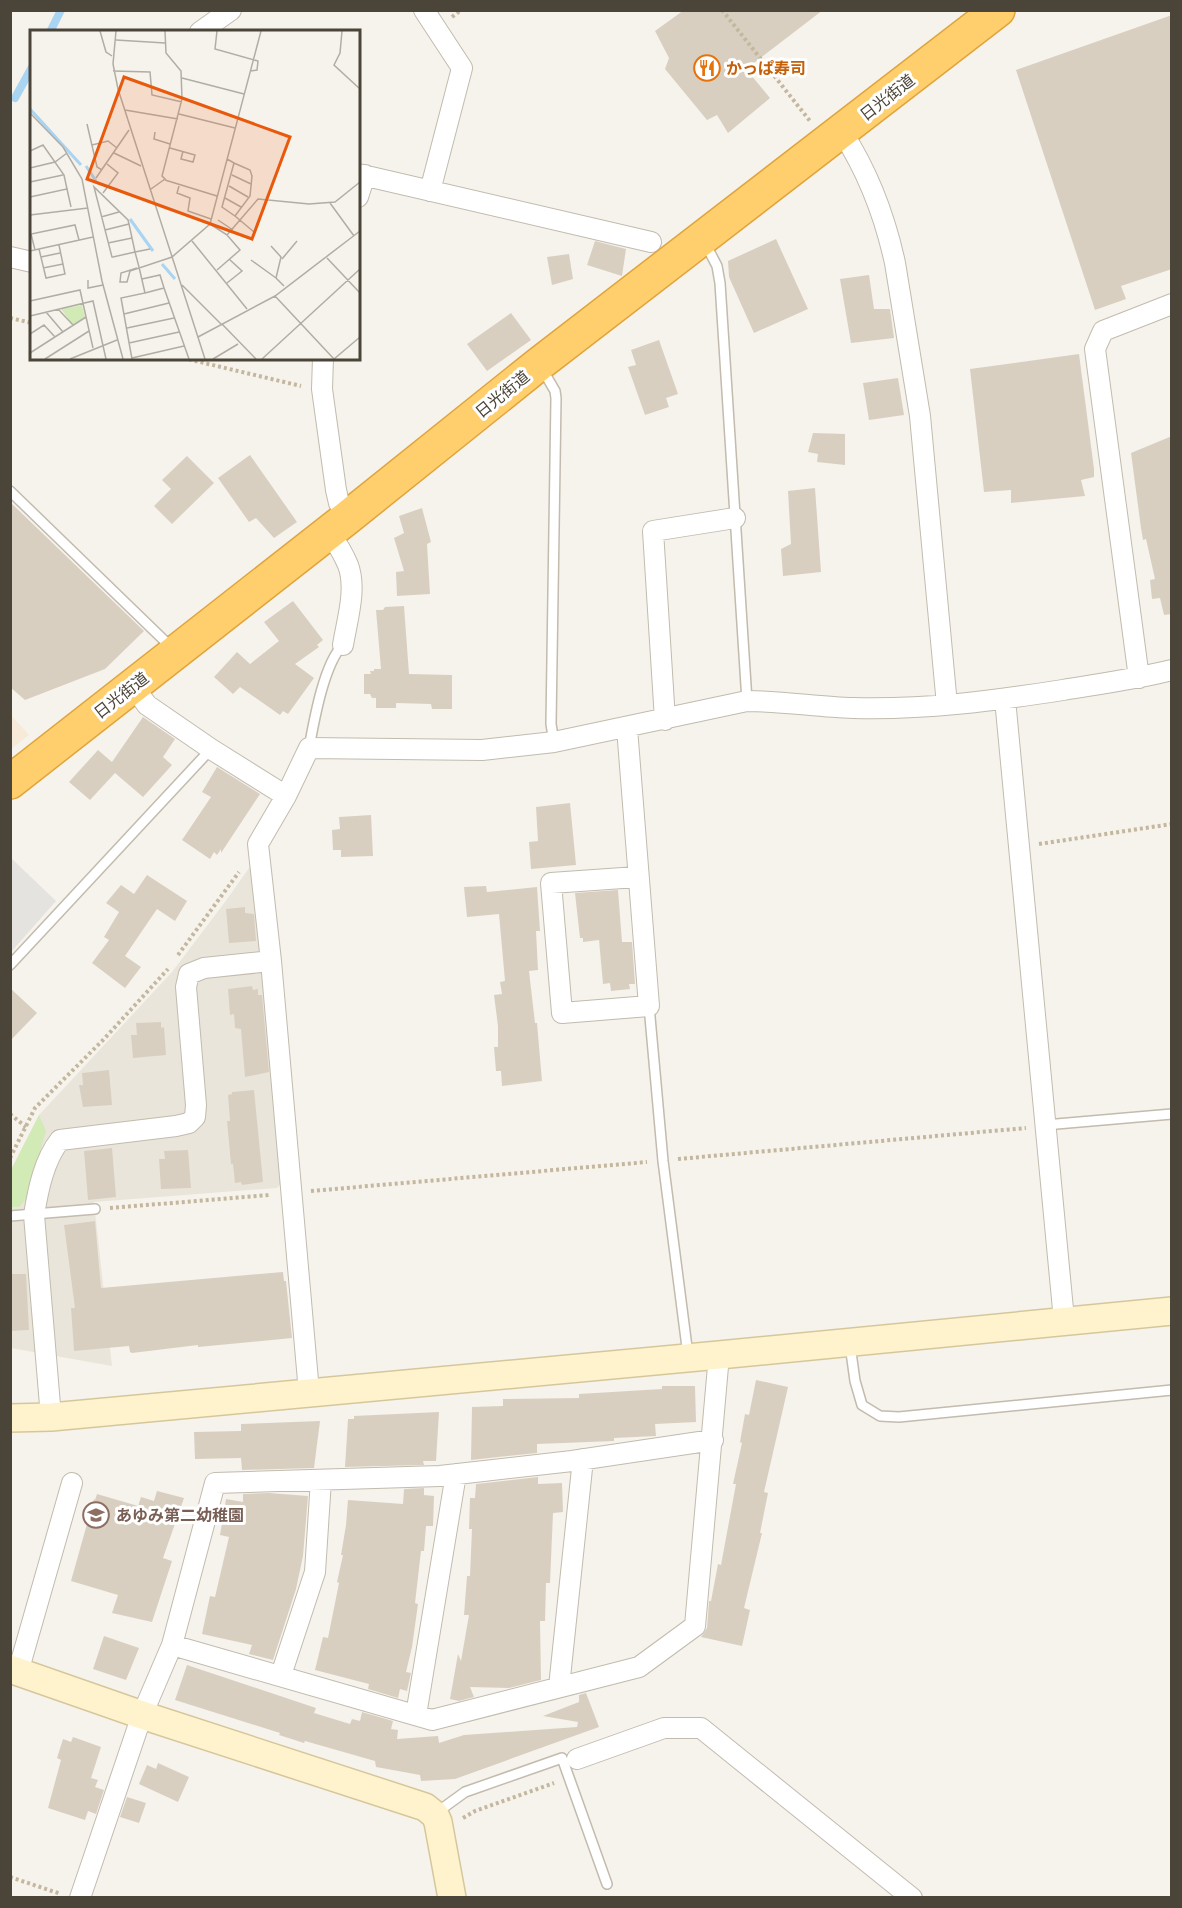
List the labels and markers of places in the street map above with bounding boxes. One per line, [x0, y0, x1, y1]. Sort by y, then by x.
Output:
restaurant icon: かっぱ寿司 [692, 53, 722, 83]
place label: かっぱ寿司 [726, 58, 806, 78]
school or university icon: あゆみ第二幼稚園 [81, 1500, 111, 1530]
place label: あゆみ第二幼稚園 [116, 1505, 244, 1525]

